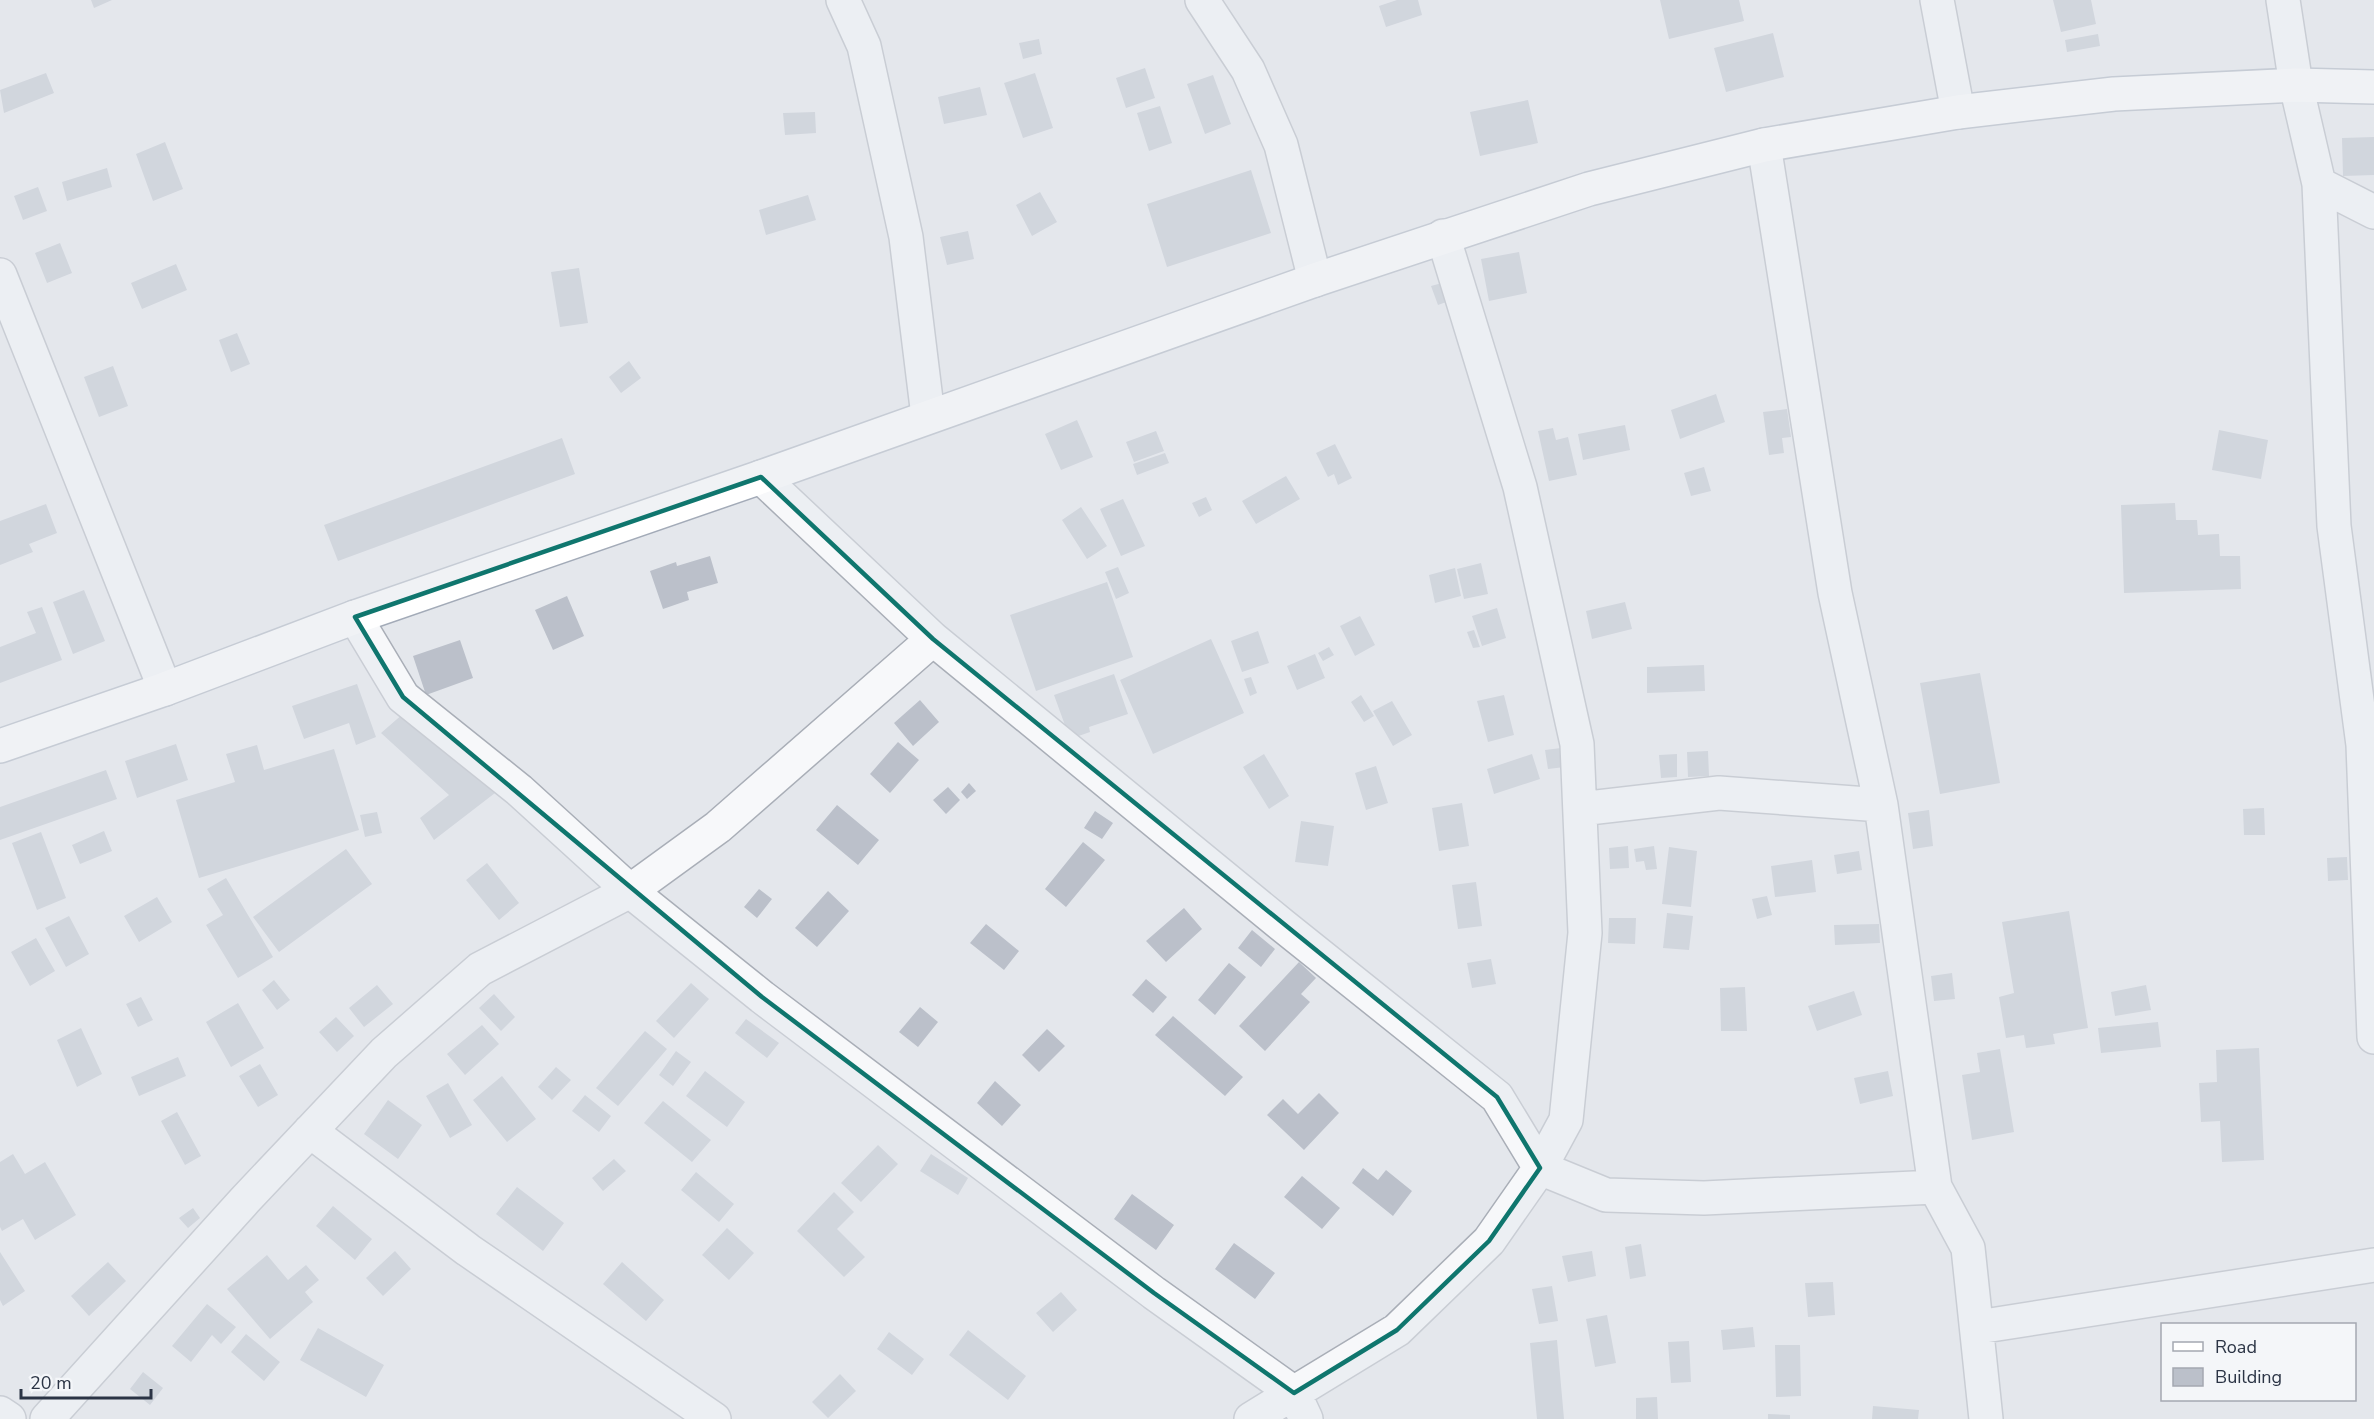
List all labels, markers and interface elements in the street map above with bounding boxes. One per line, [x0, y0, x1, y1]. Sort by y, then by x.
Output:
legend [2161, 1323, 2356, 1401]
text: Road [2215, 1335, 2257, 1359]
scale bar [21, 1362, 152, 1400]
text: Building [2215, 1365, 2282, 1389]
text: 20 m [30, 1371, 72, 1395]

